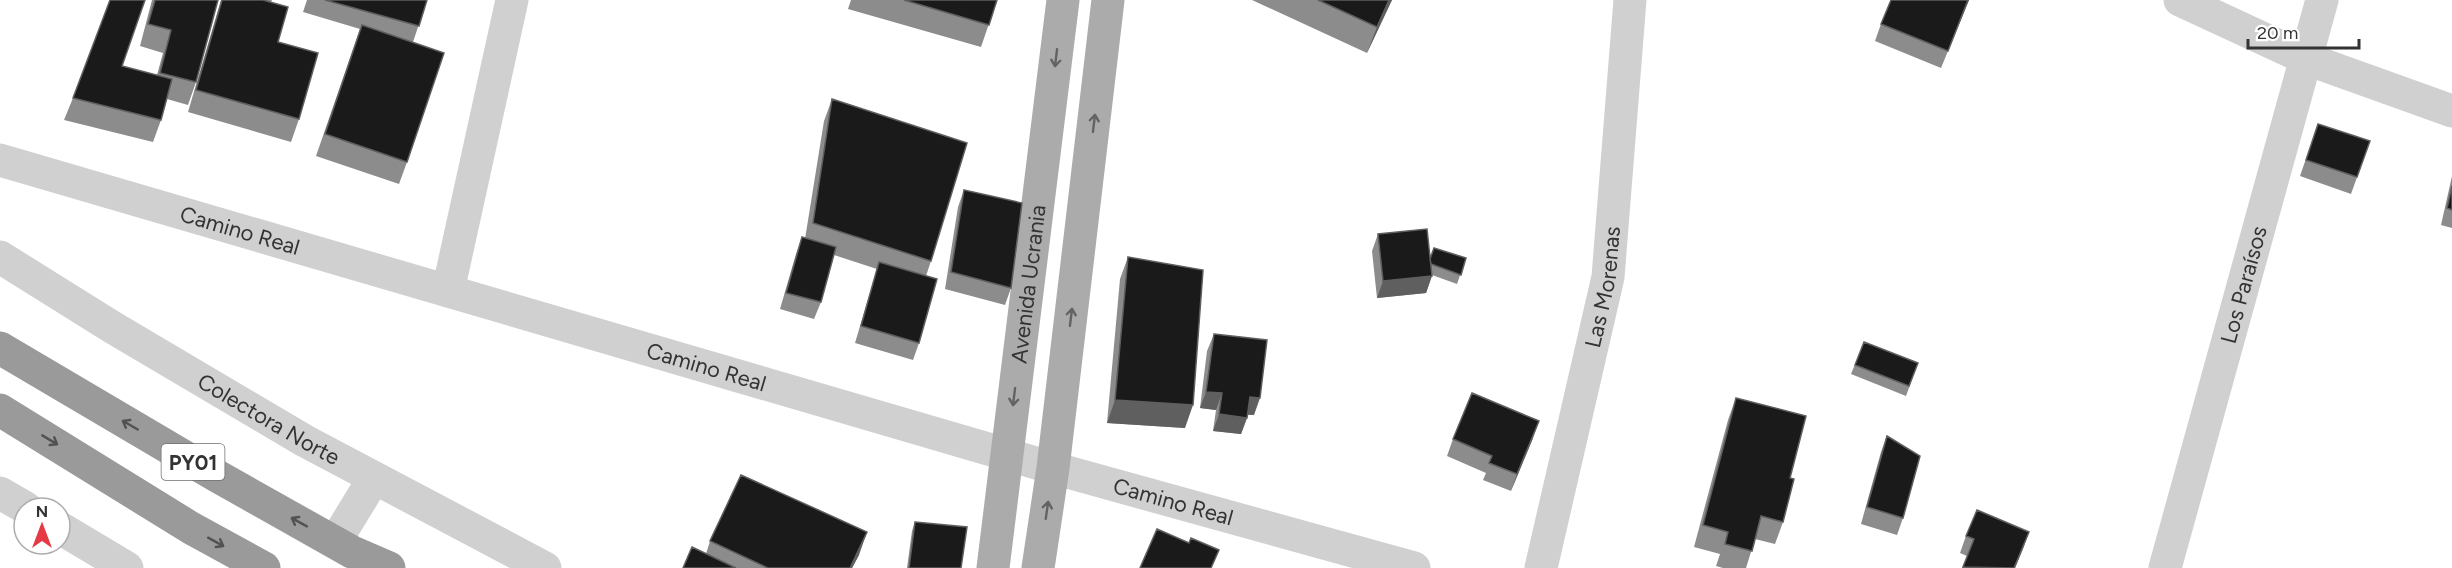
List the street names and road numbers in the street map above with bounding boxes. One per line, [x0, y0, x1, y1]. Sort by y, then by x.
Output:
street label: Camino Real [177, 200, 303, 260]
street label: Avenida Ucrania [1005, 203, 1051, 365]
street label: Los Paraísos [2214, 223, 2272, 346]
street label: Las Morenas [1579, 225, 1625, 350]
street label: Camino Real [643, 336, 769, 397]
street label: Colectora Norte [193, 367, 345, 471]
road number: PY01 [162, 444, 224, 480]
street label: Camino Real [1110, 472, 1236, 531]

